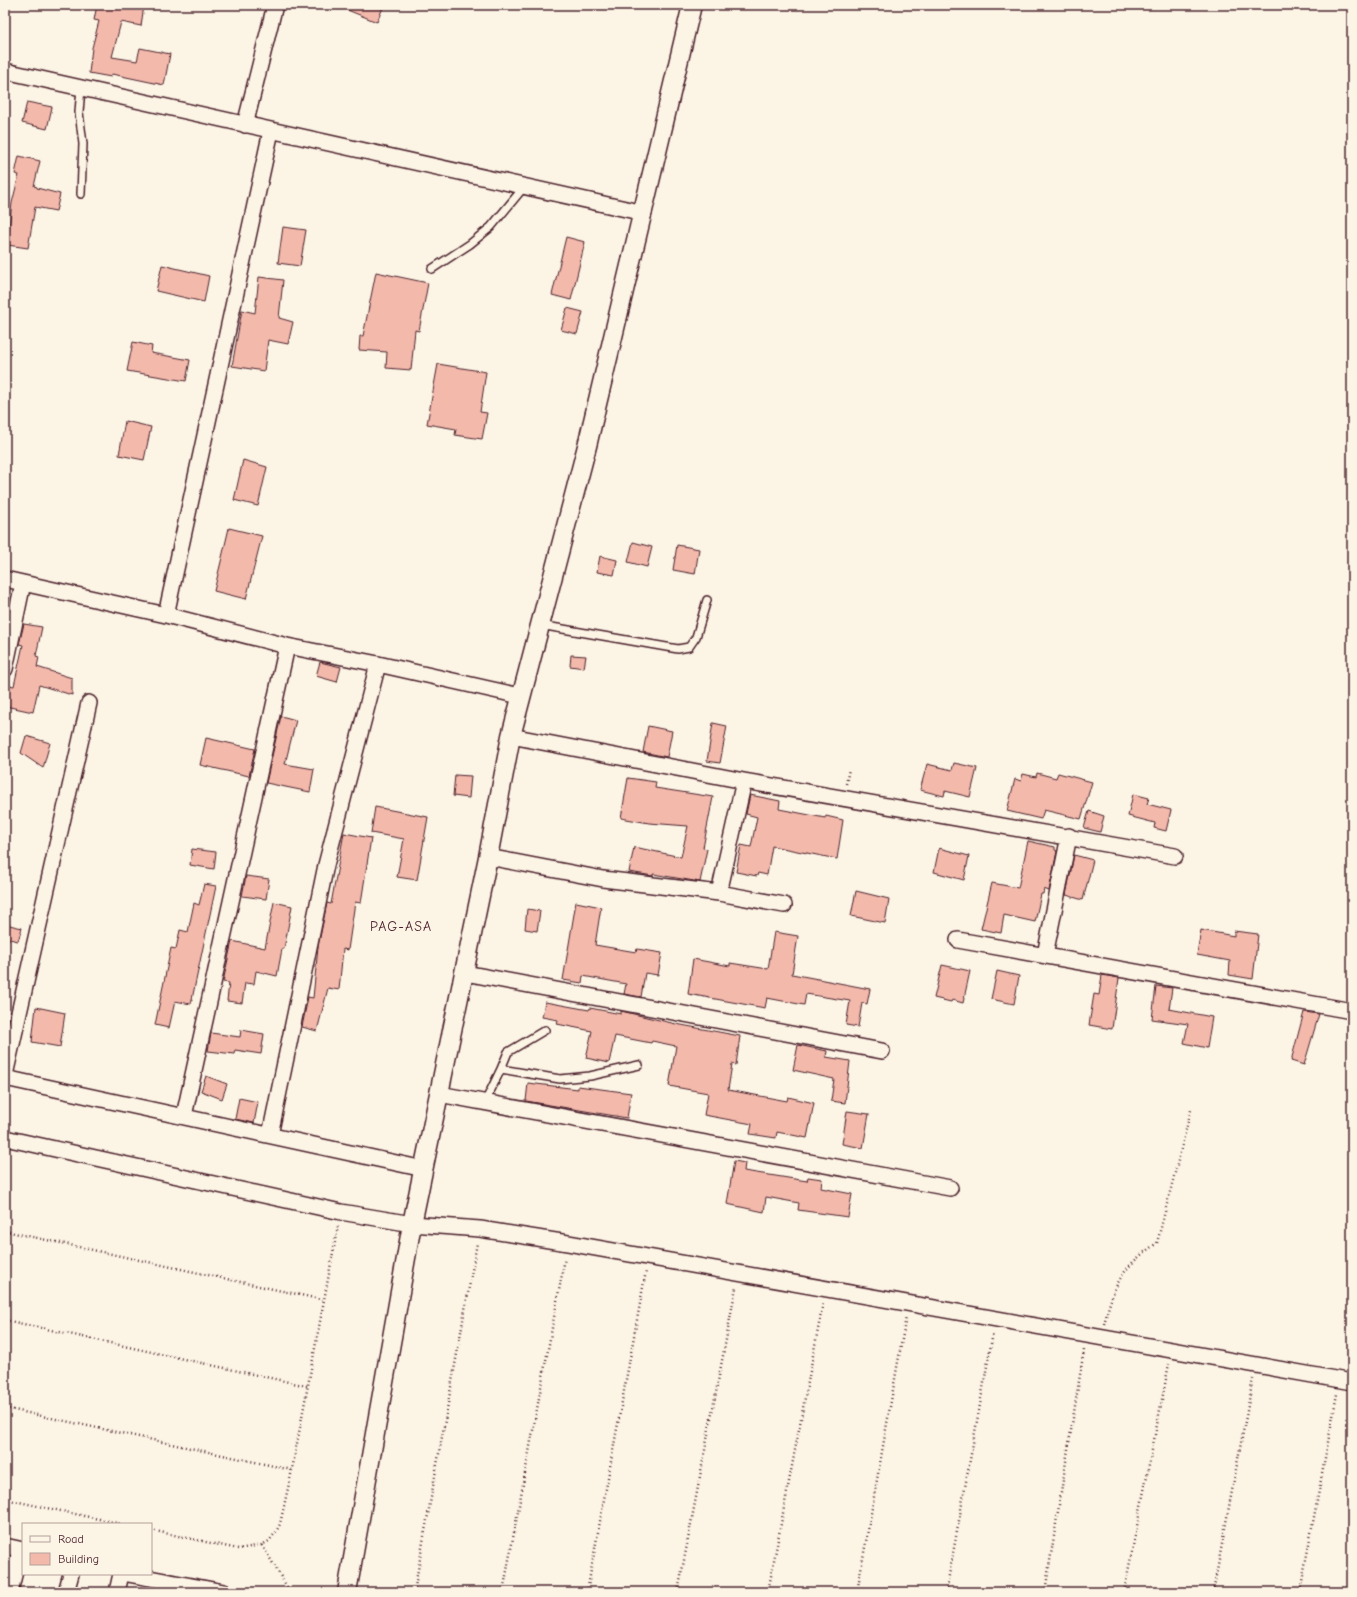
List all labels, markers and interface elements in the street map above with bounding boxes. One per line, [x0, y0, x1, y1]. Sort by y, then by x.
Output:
district label: PAG-ASA [370, 918, 432, 935]
legend [22, 1523, 152, 1575]
text: Road [58, 1532, 84, 1546]
text: Building [58, 1552, 99, 1566]

